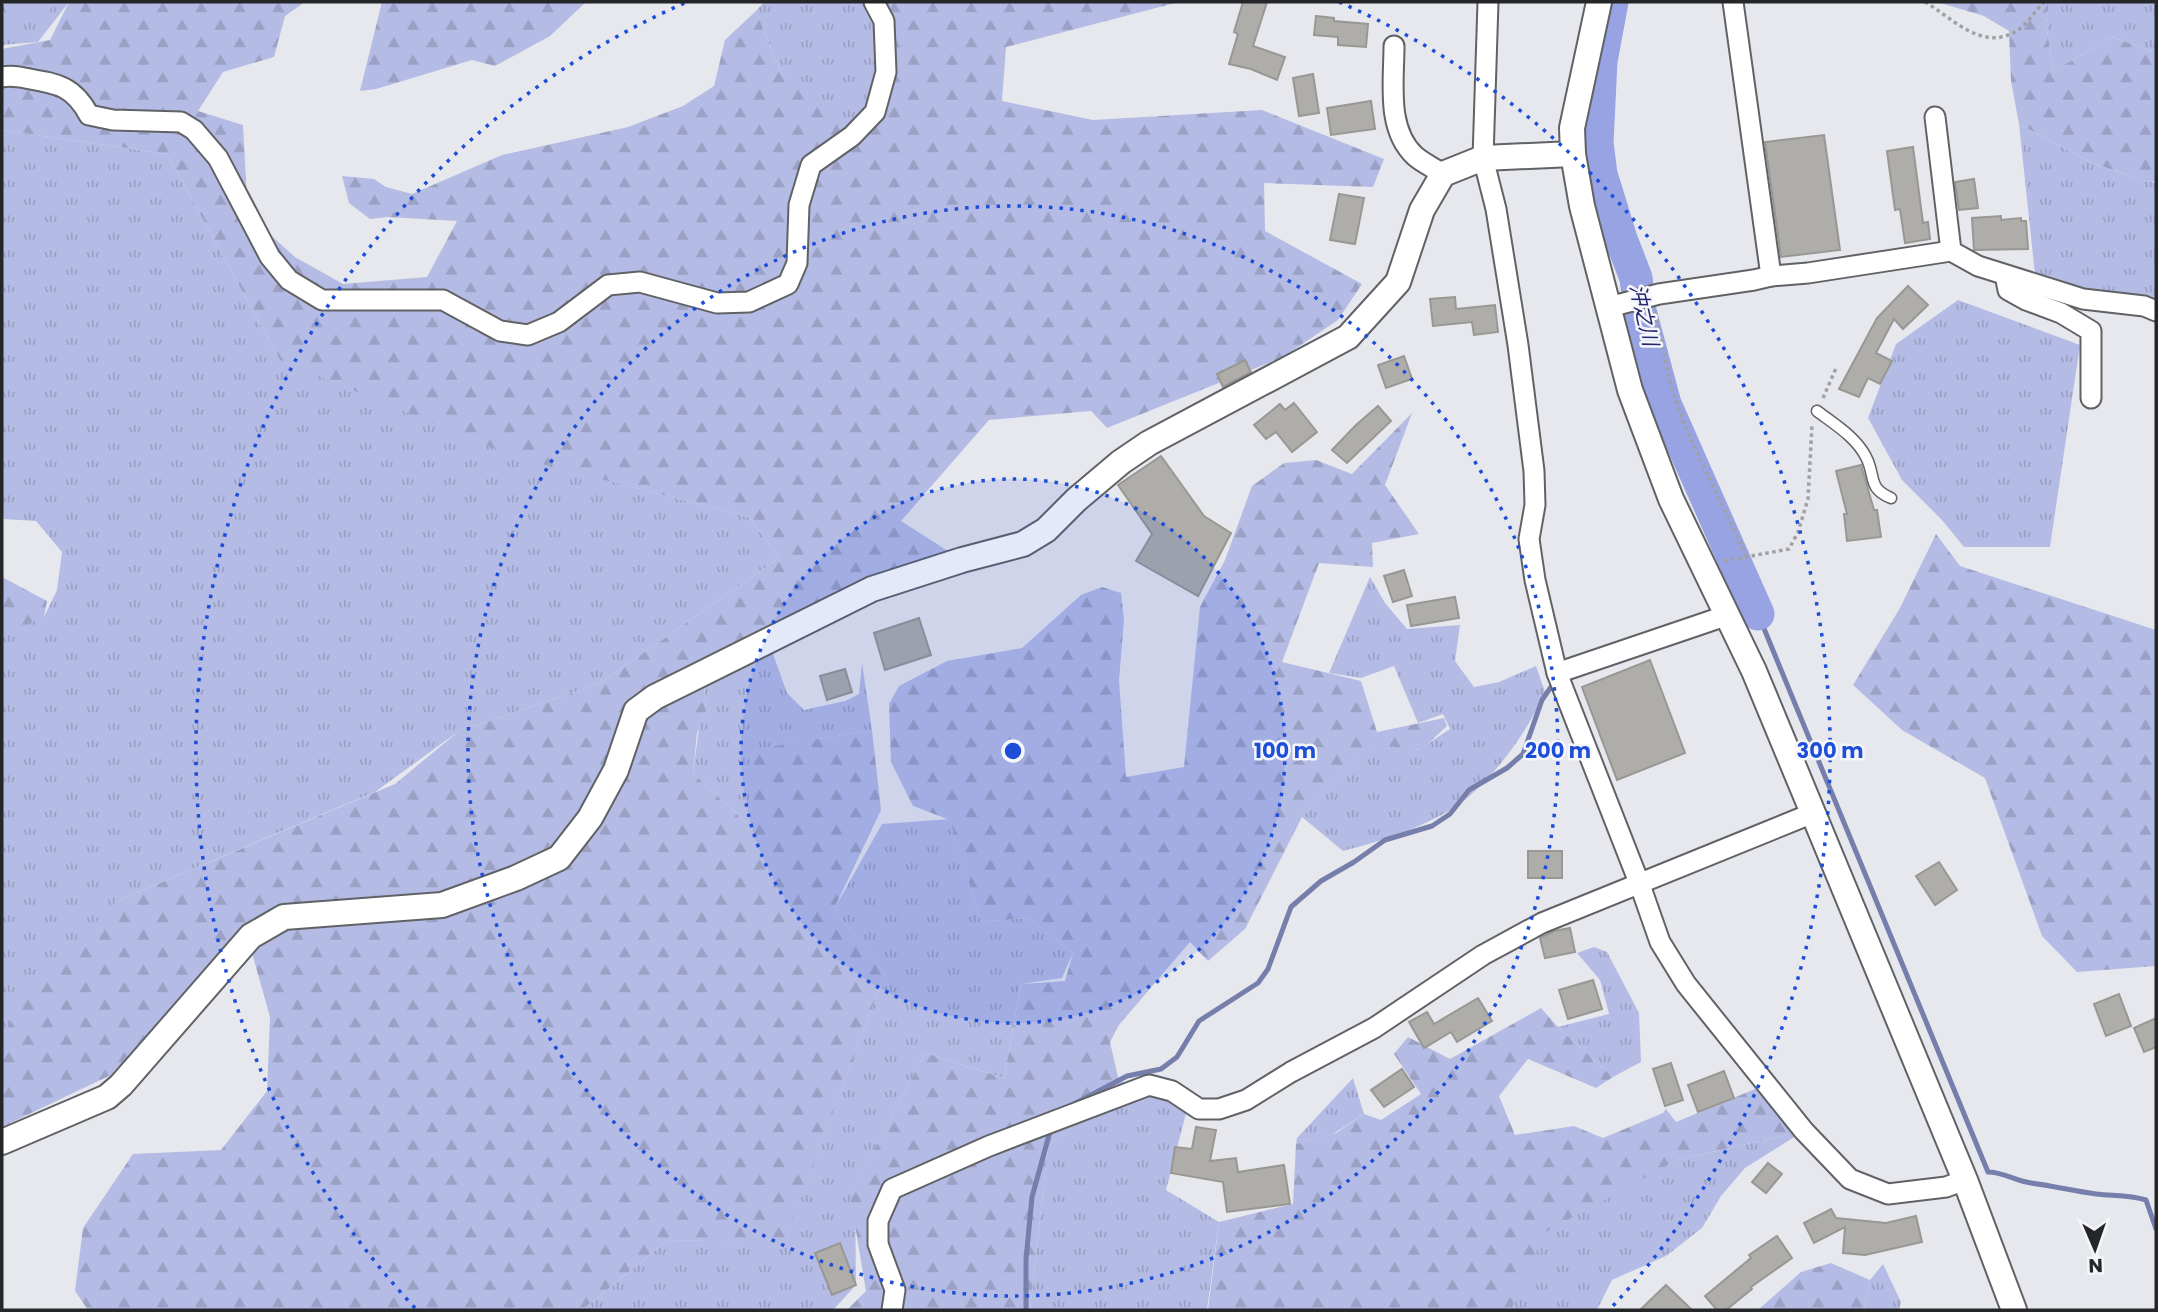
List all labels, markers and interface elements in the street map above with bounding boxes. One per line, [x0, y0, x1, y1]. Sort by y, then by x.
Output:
water label: 沖之川 [1623, 281, 1666, 351]
text: 100 m [1254, 736, 1316, 765]
text: 200 m [1525, 736, 1591, 765]
text: 300 m [1797, 736, 1863, 765]
centre of rings [1001, 739, 1025, 763]
north arrow [2060, 1214, 2130, 1284]
text: N [2088, 1252, 2103, 1279]

